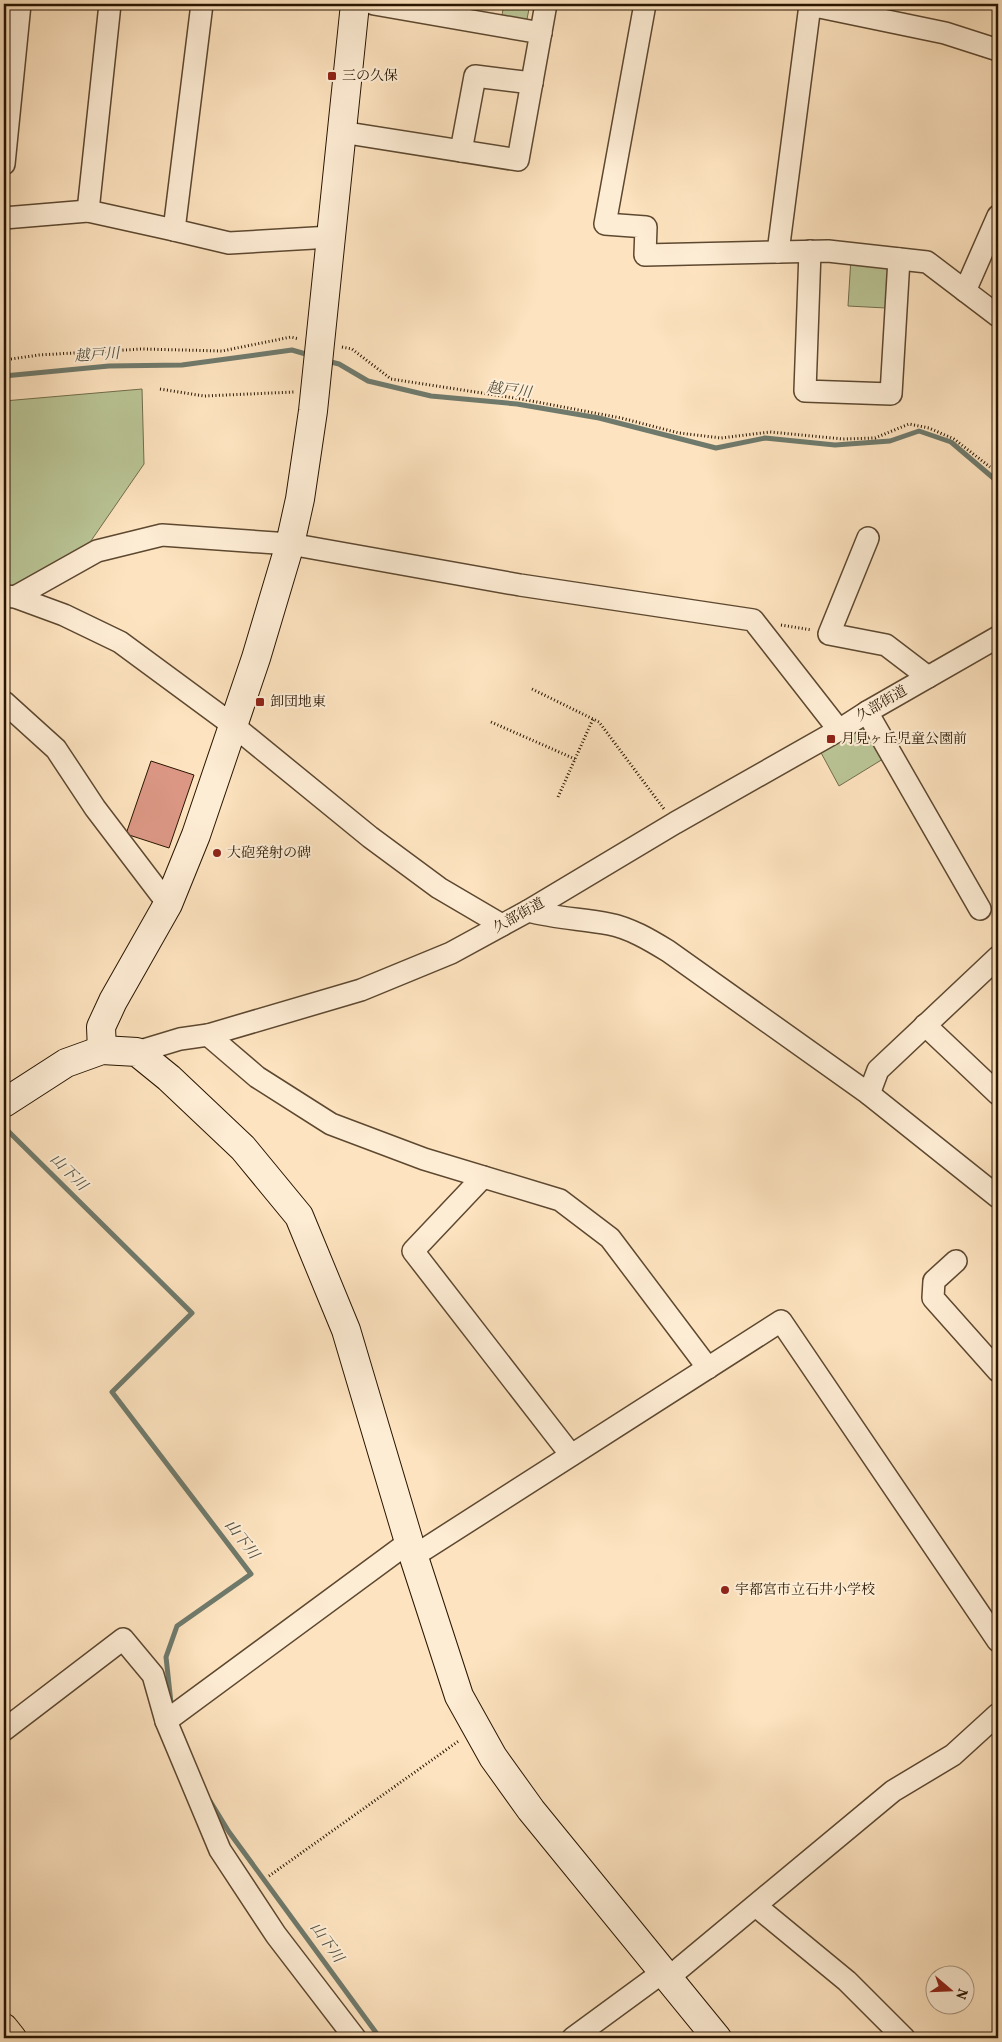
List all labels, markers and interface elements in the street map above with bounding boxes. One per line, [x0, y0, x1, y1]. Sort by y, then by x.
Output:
place label: 三の久保 [342, 67, 398, 86]
marker: 三の久保 [326, 70, 338, 82]
water label: 越戸川 [74, 344, 122, 368]
water label: 越戸川 [485, 378, 535, 404]
street label: 久部街道 [853, 682, 911, 726]
place label: 卸団地東 [270, 693, 326, 712]
marker: 卸団地東 [254, 696, 266, 708]
place label: 月見ヶ丘児童公園前 [841, 730, 967, 749]
marker: 月見ヶ丘児童公園前 [825, 733, 837, 745]
place label: 大砲発射の碑 [227, 844, 311, 863]
marker: 大砲発射の碑 [211, 847, 223, 859]
street label: 久部街道 [490, 894, 548, 938]
water label: 山下川 [45, 1150, 93, 1198]
water label: 山下川 [219, 1516, 264, 1566]
place label: 宇都宮市立石井小学校 [735, 1581, 875, 1600]
marker: 宇都宮市立石井小学校 [719, 1584, 731, 1596]
water label: 山下川 [304, 1919, 349, 1969]
north arrow [924, 1964, 974, 2014]
text: N [950, 1986, 972, 2002]

